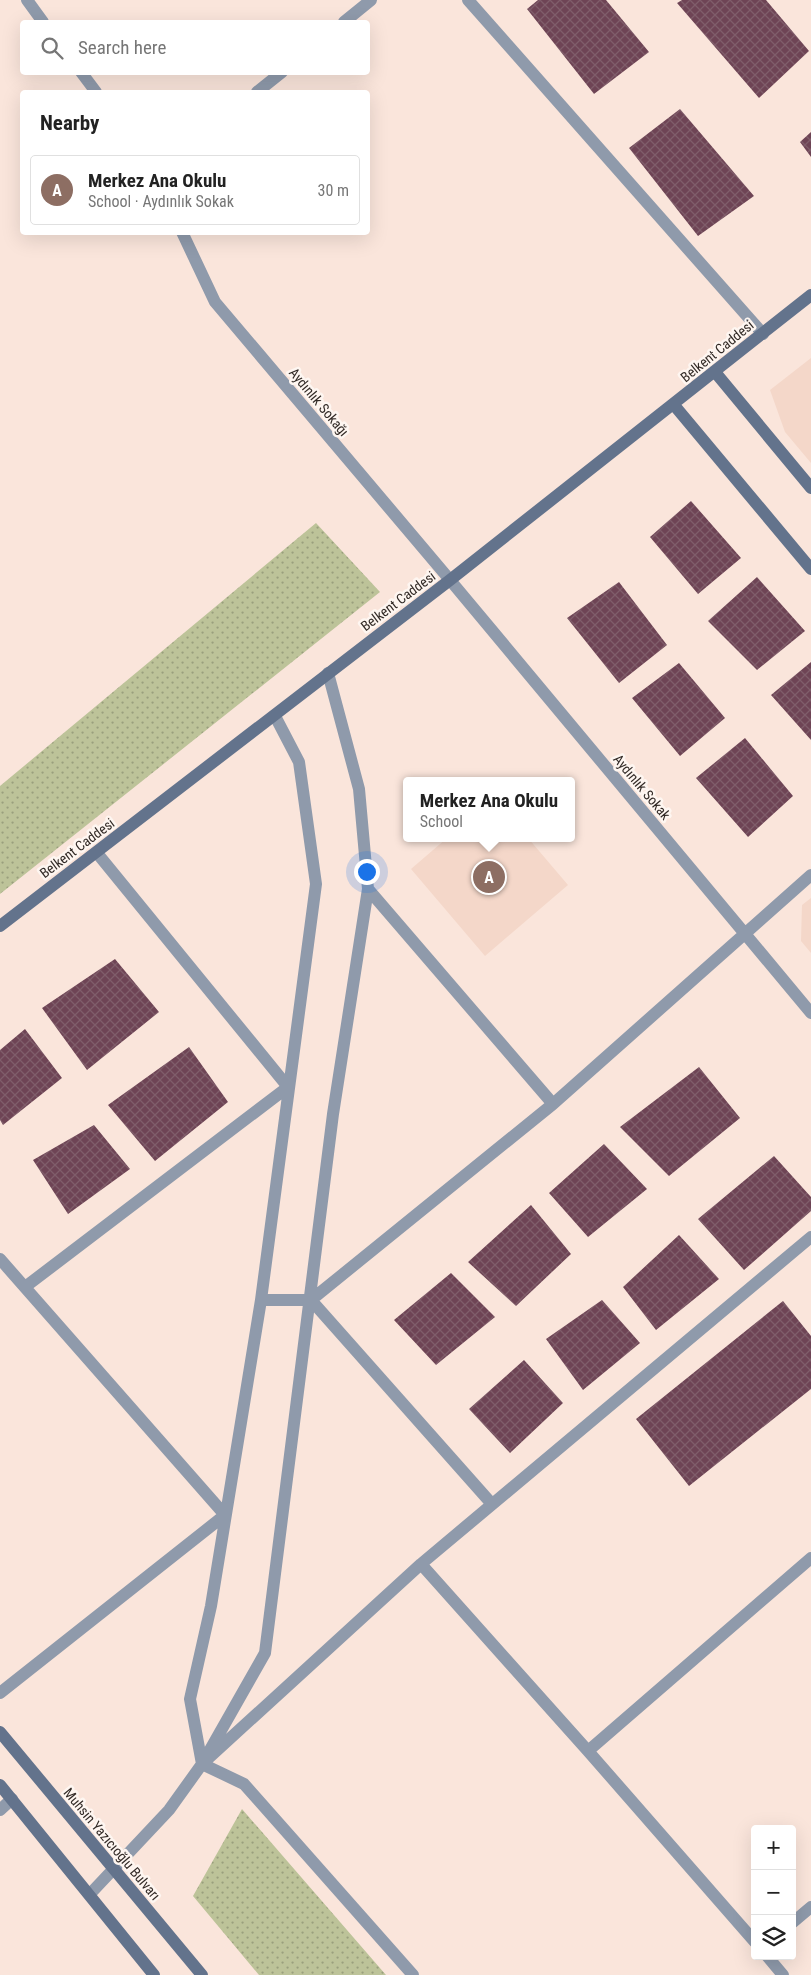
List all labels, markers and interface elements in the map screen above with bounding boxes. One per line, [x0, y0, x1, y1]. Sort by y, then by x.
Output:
search box [20, 20, 370, 75]
icon: search [38, 34, 66, 62]
text: Search here [78, 36, 166, 59]
text: Nearby [40, 111, 99, 135]
text: Merkez Ana Okulu [88, 169, 226, 192]
text: A [52, 181, 62, 200]
text: 30 m [317, 181, 349, 200]
text: School · Aydınlık Sokak [88, 192, 234, 211]
street label: Belkent Caddesi [677, 317, 757, 385]
street label: Aydınlık Sokağı [286, 365, 352, 439]
street label: Belkent Caddesi [358, 568, 438, 634]
street label: Aydınlık Sokak [610, 751, 674, 823]
popup [403, 777, 575, 842]
text: Merkez Ana Okulu [420, 789, 558, 812]
text: School [420, 812, 463, 831]
street label: Belkent Caddesi [37, 815, 117, 881]
pin: A [473, 858, 505, 896]
your location [354, 859, 380, 885]
street label: Muhsin Yazıcıoğlu Bulvarı [60, 1785, 164, 1903]
map controls [751, 1825, 796, 1960]
button: + [751, 1825, 796, 1870]
button: − [751, 1870, 796, 1915]
button: layers [751, 1915, 796, 1960]

